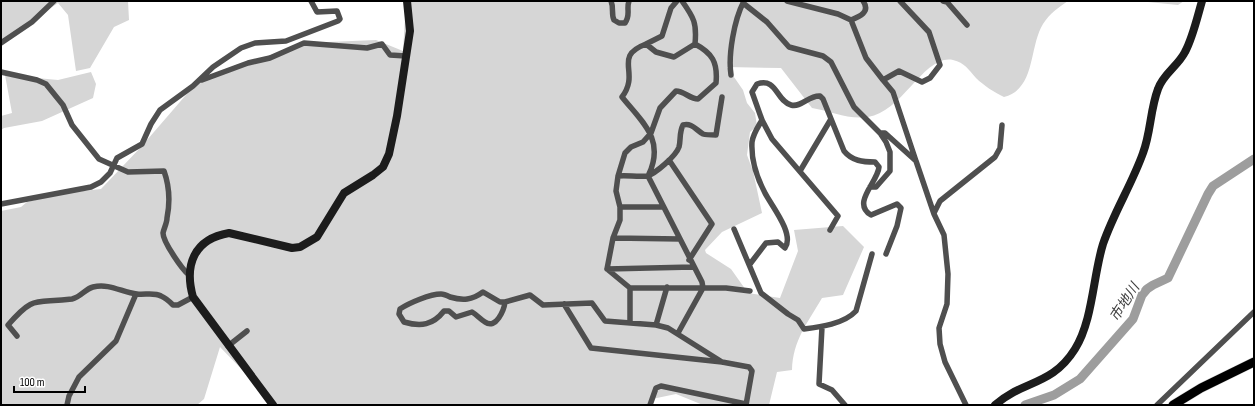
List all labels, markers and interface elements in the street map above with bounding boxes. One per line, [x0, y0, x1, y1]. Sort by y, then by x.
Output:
water label: 市地川 [1106, 278, 1144, 325]
scale bar [14, 368, 85, 394]
text: 100 m [20, 375, 45, 390]

